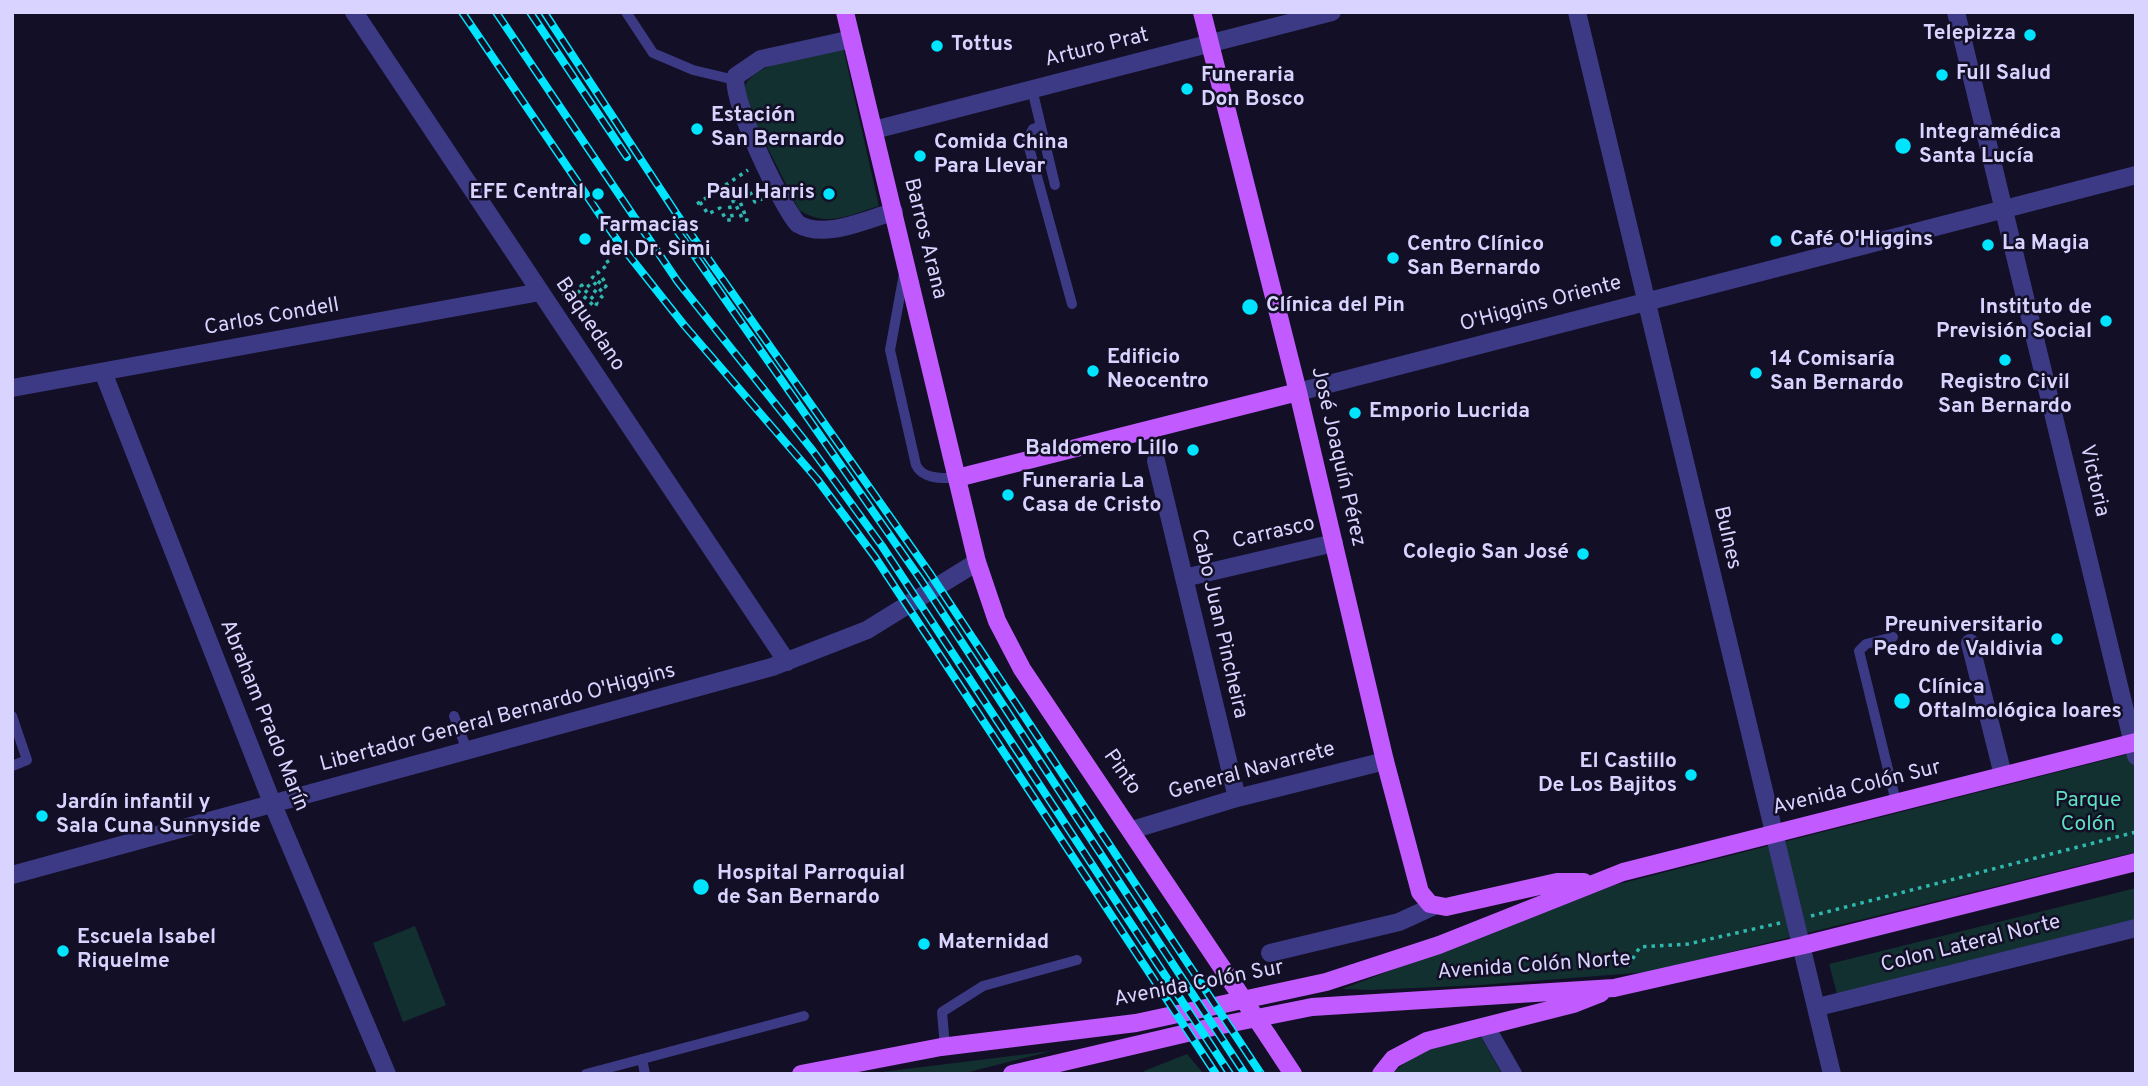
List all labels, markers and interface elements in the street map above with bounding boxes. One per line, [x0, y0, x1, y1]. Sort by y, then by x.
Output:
place label: Telepizza [1923, 22, 2016, 48]
street label: Arturo Prat [1042, 24, 1152, 74]
marker: Telepizza [2022, 27, 2038, 43]
place label: Tottus [951, 33, 1013, 59]
marker: Tottus [929, 38, 945, 54]
place label: Full Salud [1956, 62, 2051, 88]
place label: Funeraria Don Bosco [1201, 64, 1305, 114]
marker: Full Salud [1934, 67, 1950, 83]
marker: Funeraria Don Bosco [1179, 81, 1195, 97]
place label: Estación San Bernardo [711, 104, 845, 154]
marker: Estación San Bernardo [689, 121, 705, 137]
place label: Integramédica Santa Lucía [1919, 121, 2061, 171]
place label: Comida China Para Llevar [934, 131, 1068, 181]
marker: Integramédica Santa Lucía [1893, 136, 1913, 156]
marker: Comida China Para Llevar [912, 148, 928, 164]
street label: Barros Arana [897, 176, 951, 302]
place label: EFE Central [470, 181, 584, 207]
place label: Paul Harris [706, 181, 815, 207]
marker: EFE Central [590, 186, 606, 202]
marker: Paul Harris [821, 186, 837, 202]
place label: Farmacias del Dr. Simi [599, 214, 711, 264]
place label: Café O'Higgins [1790, 228, 1933, 254]
marker: Farmacias del Dr. Simi [577, 231, 593, 247]
place label: La Magia [2002, 232, 2089, 258]
place label: Centro Clínico San Bernardo [1407, 233, 1544, 283]
marker: Café O'Higgins [1768, 233, 1784, 249]
marker: La Magia [1980, 237, 1996, 253]
marker: Centro Clínico San Bernardo [1385, 250, 1401, 266]
street label: O'Higgins Oriente [1457, 271, 1625, 339]
street label: Baquedano [548, 273, 630, 377]
street label: Carlos Condell [203, 294, 341, 342]
place label: Clínica del Pin [1266, 294, 1405, 320]
place label: Instituto de Previsión Social [1936, 296, 2092, 346]
marker: Clínica del Pin [1240, 297, 1260, 317]
marker: Instituto de Previsión Social [2098, 313, 2114, 329]
place label: Edificio Neocentro [1107, 346, 1209, 396]
place label: 14 Comisaría San Bernardo [1770, 348, 1904, 398]
marker: Registro Civil San Bernardo [1997, 352, 2013, 368]
marker: Edificio Neocentro [1085, 363, 1101, 379]
street label: José Joaquín Pérez [1304, 365, 1370, 549]
marker: 14 Comisaría San Bernardo [1748, 365, 1764, 381]
place label: Registro Civil San Bernardo [1938, 371, 2072, 421]
place label: Emporio Lucrida [1369, 400, 1530, 426]
marker: Emporio Lucrida [1347, 405, 1363, 421]
place label: Baldomero Lillo [1025, 437, 1179, 463]
marker: Baldomero Lillo [1185, 442, 1201, 458]
street label: Victoria [2073, 443, 2113, 519]
place label: Funeraria La Casa de Cristo [1022, 470, 1161, 520]
marker: Funeraria La Casa de Cristo [1000, 487, 1016, 503]
street label: Bulnes [1707, 504, 1745, 572]
street label: Carrasco [1230, 512, 1318, 556]
street label: Cabo Juan Pincheira [1184, 527, 1252, 721]
place label: Colegio San José [1403, 541, 1569, 567]
marker: Colegio San José [1575, 546, 1591, 562]
place label: Preuniversitario Pedro de Valdivia [1873, 614, 2043, 664]
street label: Abraham Prado Marín [213, 617, 313, 815]
marker: Preuniversitario Pedro de Valdivia [2049, 631, 2065, 647]
street label: Libertador General Bernardo O'Higgins [318, 659, 678, 779]
place label: Clínica Oftalmológica Ioares [1918, 676, 2122, 726]
marker: Clínica Oftalmológica Ioares [1892, 691, 1912, 711]
street label: General Navarrete [1166, 738, 1338, 806]
street label: Pinto [1096, 745, 1146, 801]
place label: El Castillo De Los Bajitos [1538, 750, 1677, 800]
street label: Avenida Colón Sur [1770, 756, 1944, 822]
marker: El Castillo De Los Bajitos [1683, 767, 1699, 783]
park label: Parque Colón [2055, 789, 2121, 839]
place label: Jardín infantil y Sala Cuna Sunnyside [56, 791, 261, 841]
marker: Jardín infantil y Sala Cuna Sunnyside [34, 808, 50, 824]
place label: Hospital Parroquial de San Bernardo [717, 862, 905, 912]
marker: Hospital Parroquial de San Bernardo [691, 877, 711, 897]
street label: Colon Lateral Norte [1879, 910, 2063, 980]
place label: Escuela Isabel Riquelme [77, 926, 216, 976]
place label: Maternidad [938, 931, 1049, 957]
marker: Maternidad [916, 936, 932, 952]
marker: Escuela Isabel Riquelme [55, 943, 71, 959]
street label: Avenida Colón Norte [1436, 948, 1632, 986]
street label: Avenida Colón Sur [1112, 956, 1286, 1014]

